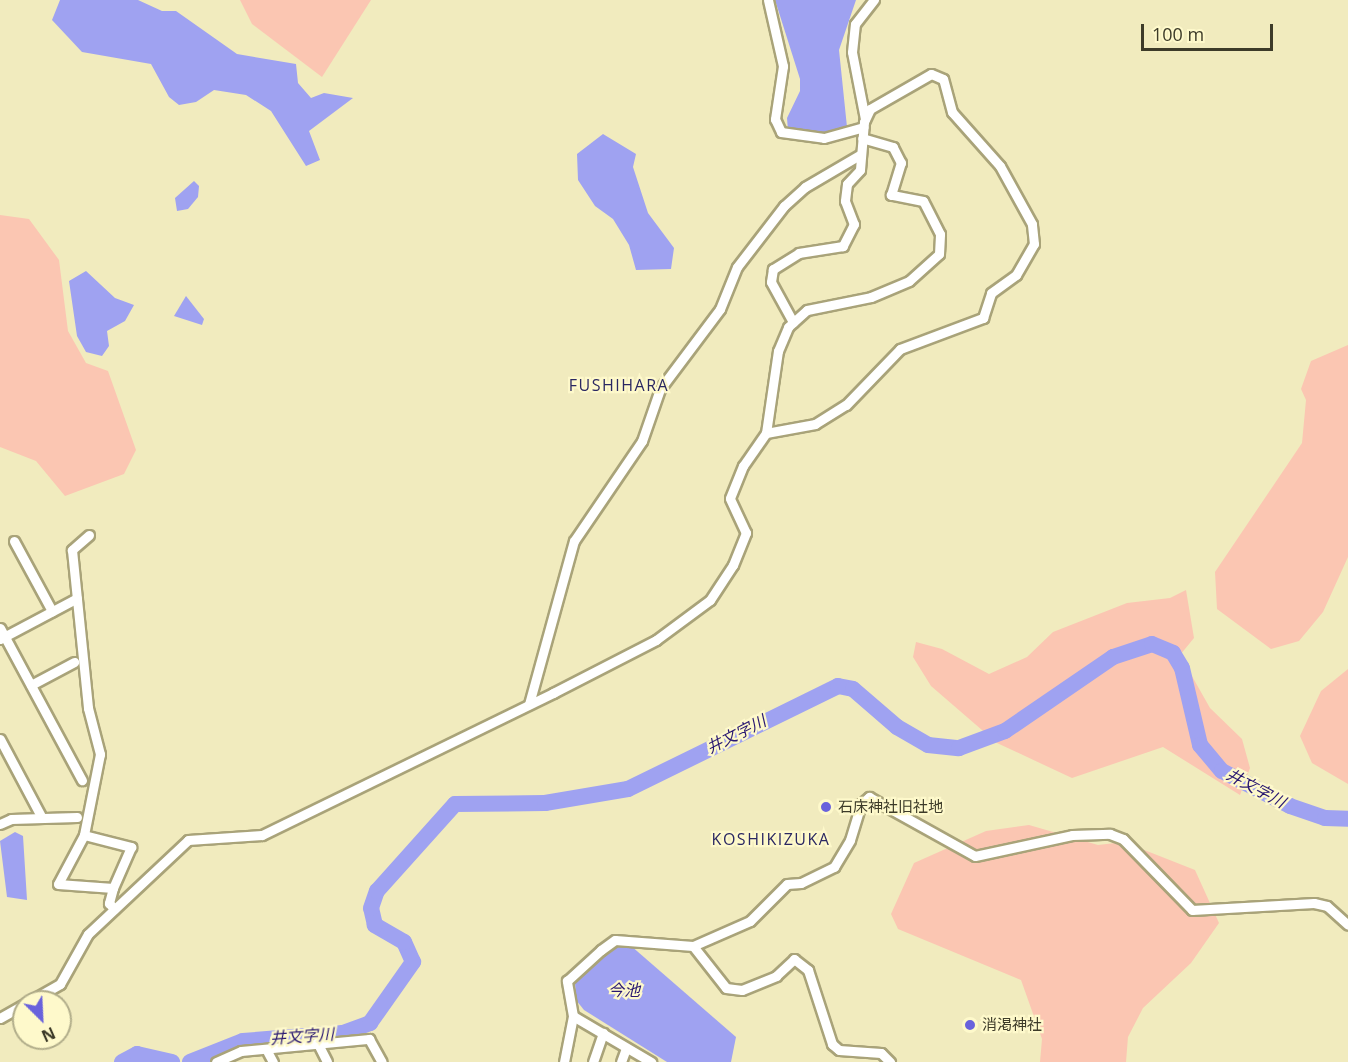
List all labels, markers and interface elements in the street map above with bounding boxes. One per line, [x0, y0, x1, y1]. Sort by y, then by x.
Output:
scale bar [1144, 12, 1276, 50]
text: 100 m [1152, 22, 1204, 46]
district label: FUSHIHARA [569, 375, 669, 395]
water label: 井文字川 [703, 711, 769, 757]
water label: 井文字川 [1223, 765, 1289, 811]
place label: 石床神社旧社地 [838, 798, 943, 816]
marker: 石床神社旧社地 [819, 800, 833, 814]
district label: KOSHIKIZUKA [712, 829, 830, 849]
water label: 今池 [608, 980, 640, 1000]
north arrow [12, 990, 72, 1050]
place label: 消渇神社 [982, 1016, 1042, 1034]
marker: 消渇神社 [963, 1018, 977, 1032]
text: N [38, 1022, 59, 1047]
water label: 井文字川 [269, 1024, 335, 1048]

